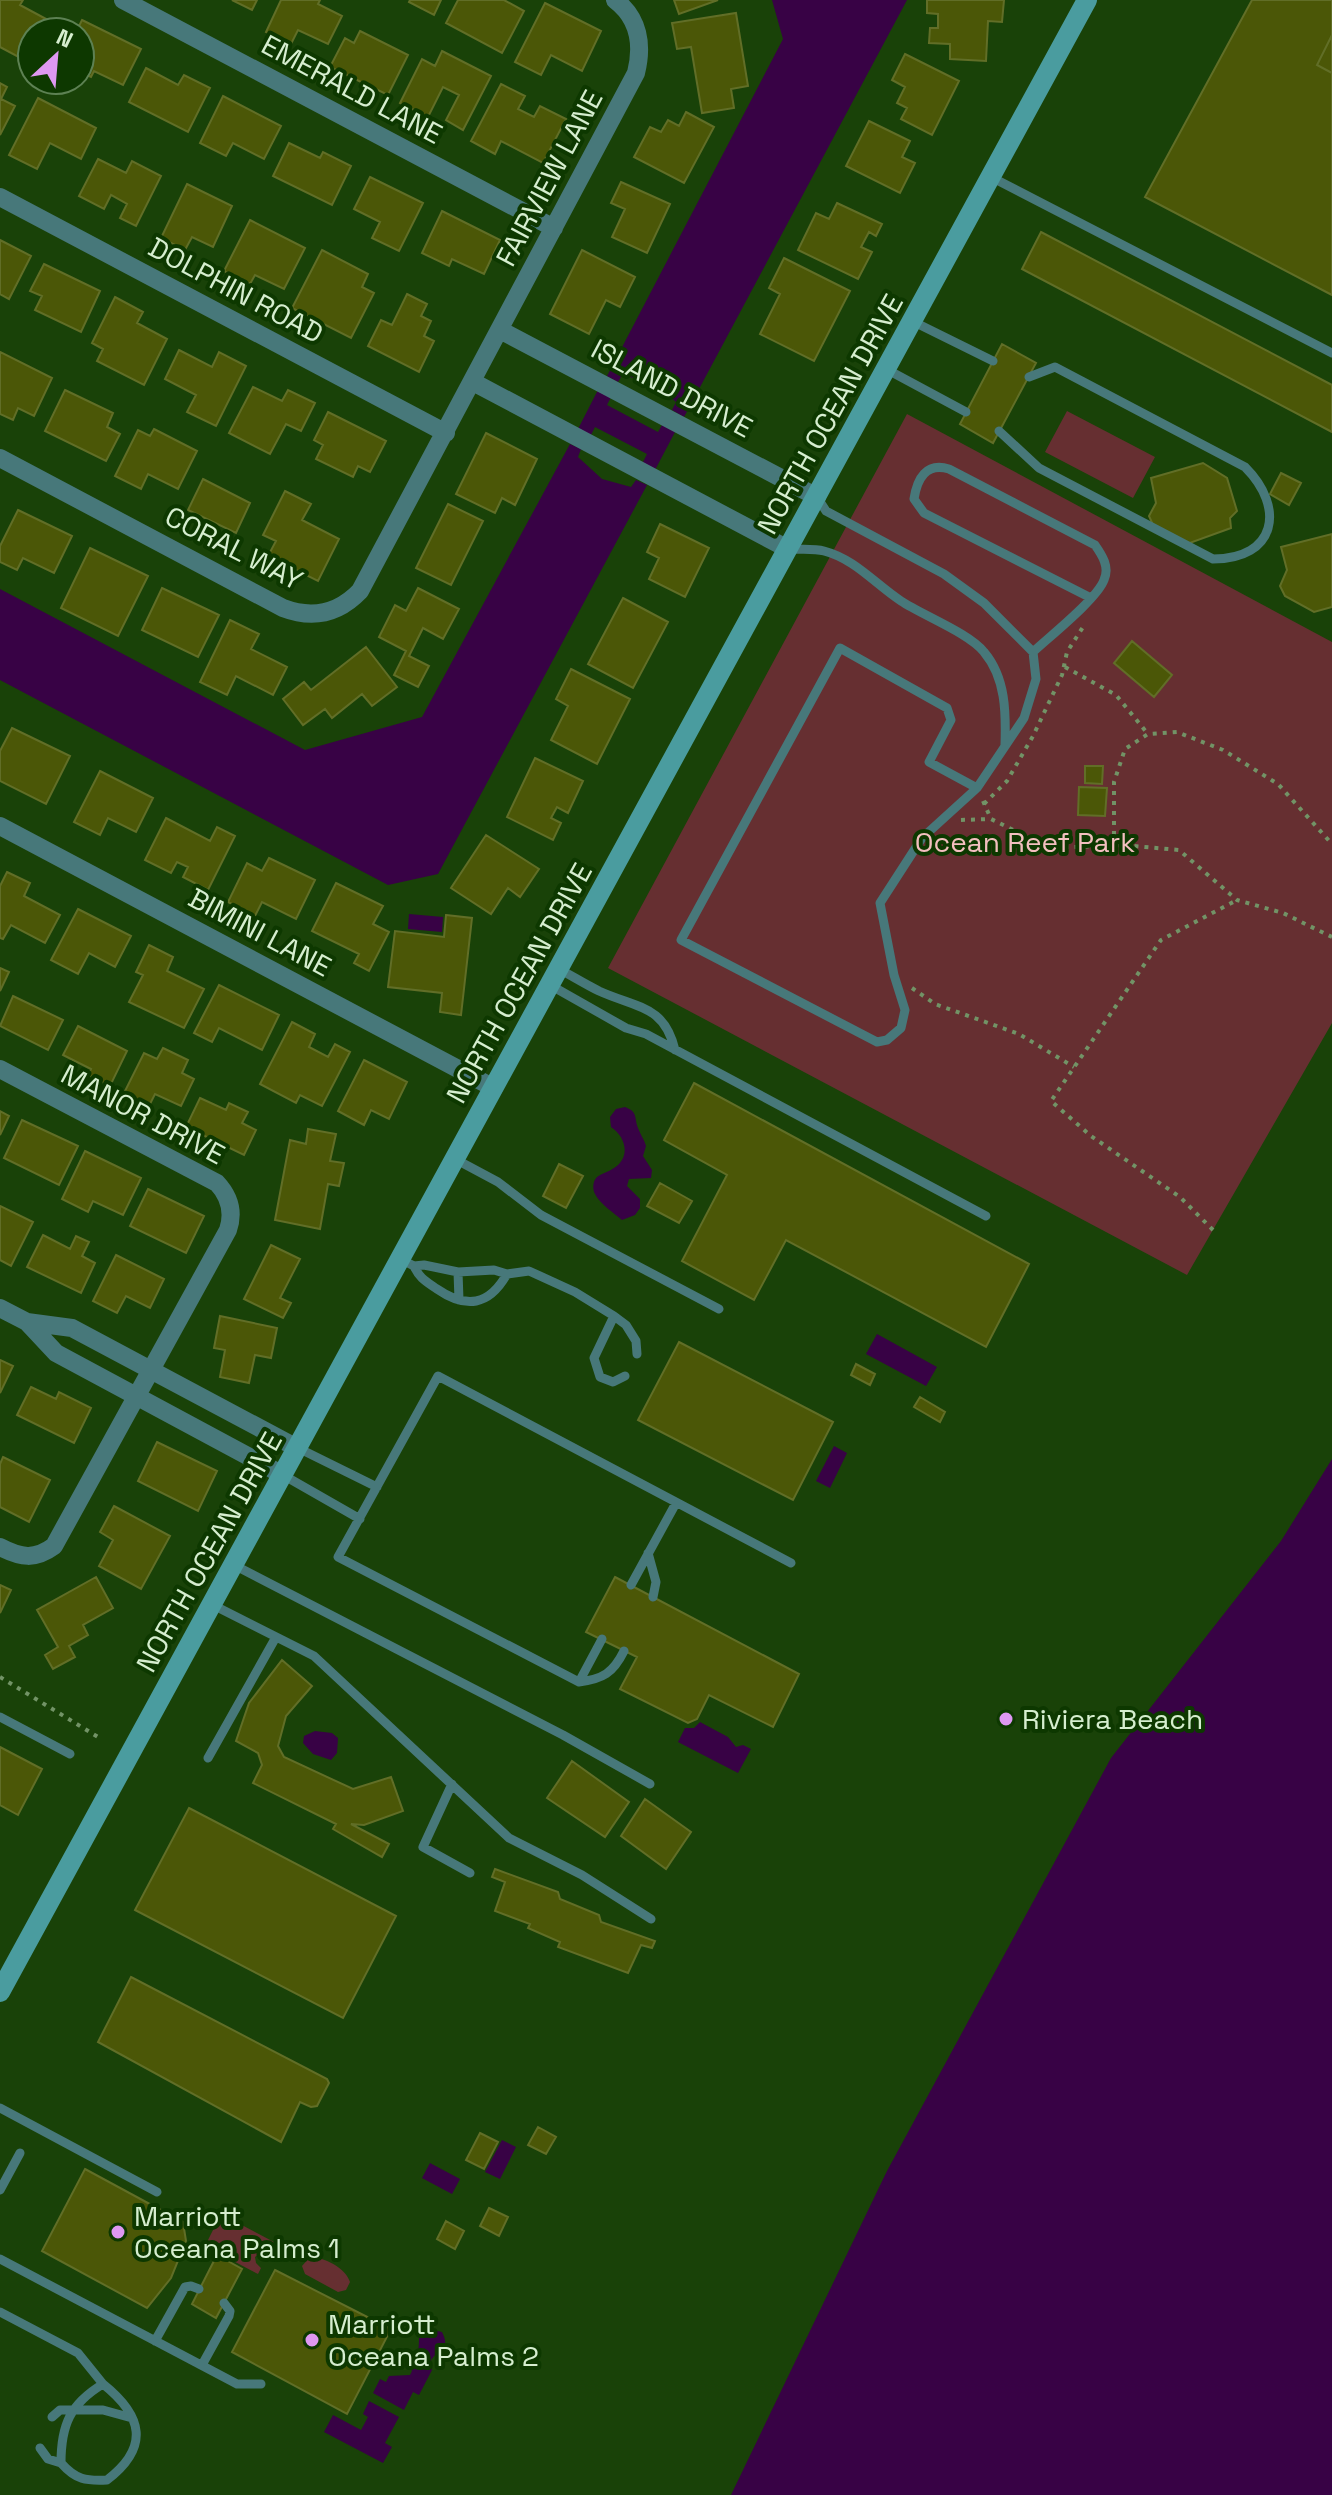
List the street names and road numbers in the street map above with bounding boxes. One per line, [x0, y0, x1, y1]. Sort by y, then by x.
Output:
street label: EMERALD LANE [256, 26, 448, 152]
street label: FAIRVIEW LANE [487, 84, 611, 272]
street label: DOLPHIN ROAD [142, 229, 330, 351]
street label: NORTH OCEAN DRIVE [749, 288, 911, 540]
street label: ISLAND DRIVE [585, 330, 759, 446]
street label: CORAL WAY [159, 498, 309, 598]
street label: NORTH OCEAN DRIVE [438, 857, 600, 1109]
street label: BIMINI LANE [183, 879, 337, 985]
street label: MANOR DRIVE [55, 1056, 231, 1172]
street label: NORTH OCEAN DRIVE [128, 1426, 290, 1678]

